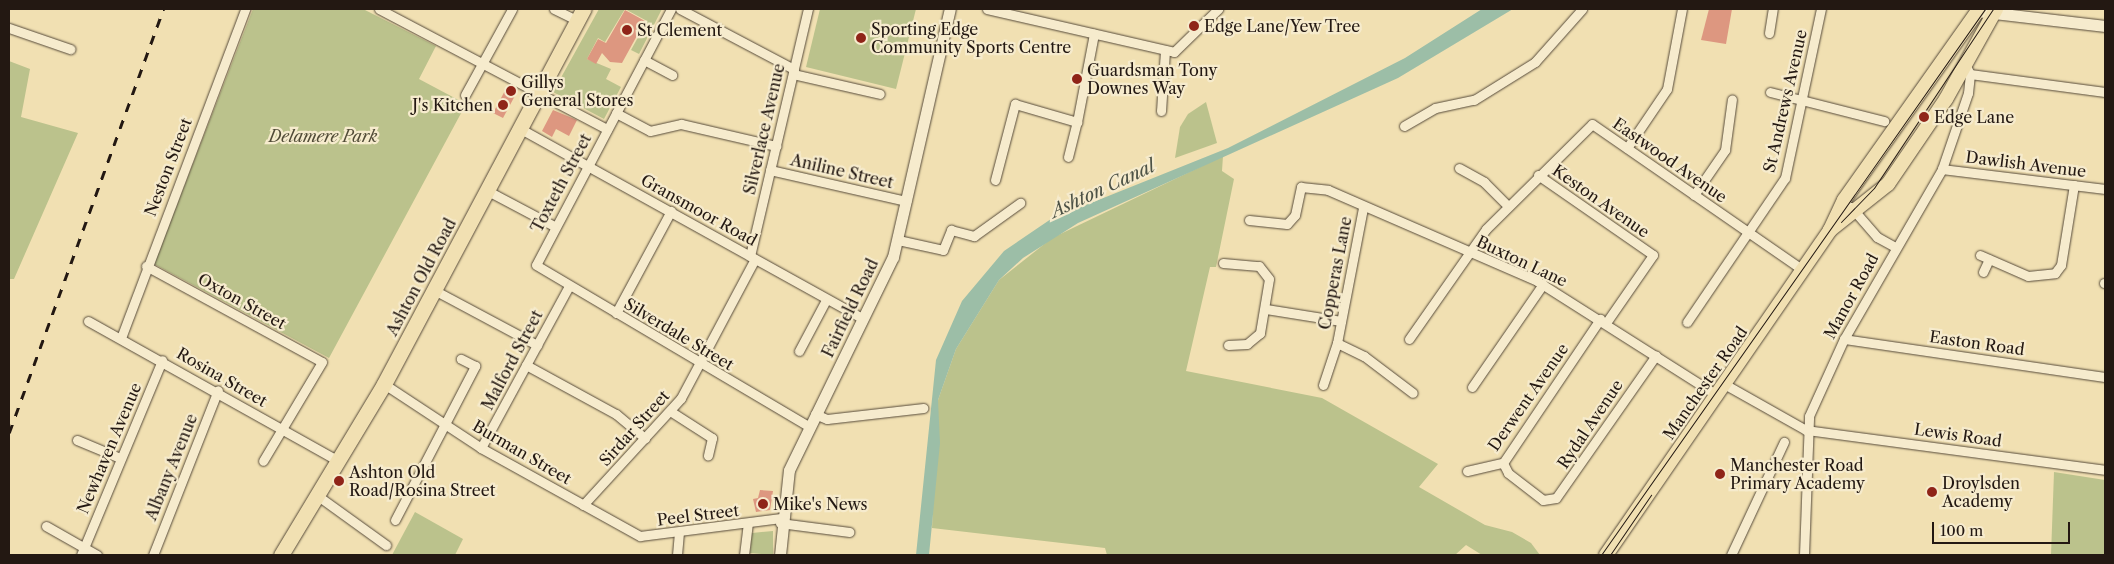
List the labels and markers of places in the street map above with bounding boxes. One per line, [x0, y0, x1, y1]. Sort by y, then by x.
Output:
place label: Edge Lane/Yew Tree [1204, 16, 1361, 36]
place label: Sporting Edge Community Sports Centre [871, 19, 1072, 57]
place label: St Clement [637, 20, 722, 40]
marker: Edge Lane/Yew Tree [1188, 20, 1200, 32]
marker: St Clement [621, 24, 633, 36]
marker: Sporting Edge Community Sports Centre [855, 32, 867, 44]
place label: Guardsman Tony Downes Way [1087, 60, 1218, 98]
place label: Gillys General Stores [521, 72, 633, 110]
marker: Guardsman Tony Downes Way [1071, 73, 1083, 85]
marker: Gillys General Stores [505, 85, 517, 97]
place label: J's Kitchen [412, 95, 493, 115]
marker: J's Kitchen [497, 99, 509, 111]
place label: Edge Lane [1934, 107, 2014, 127]
marker: Edge Lane [1918, 111, 1930, 123]
place label: Manchester Road Primary Academy [1730, 455, 1866, 493]
place label: Ashton Old Road/Rosina Street [349, 462, 496, 500]
marker: Manchester Road Primary Academy [1714, 468, 1726, 480]
place label: Droylsden Academy [1942, 473, 2020, 511]
marker: Ashton Old Road/Rosina Street [333, 475, 345, 487]
marker: Droylsden Academy [1926, 486, 1938, 498]
place label: Mike's News [773, 494, 867, 514]
marker: Mike's News [757, 498, 769, 510]

